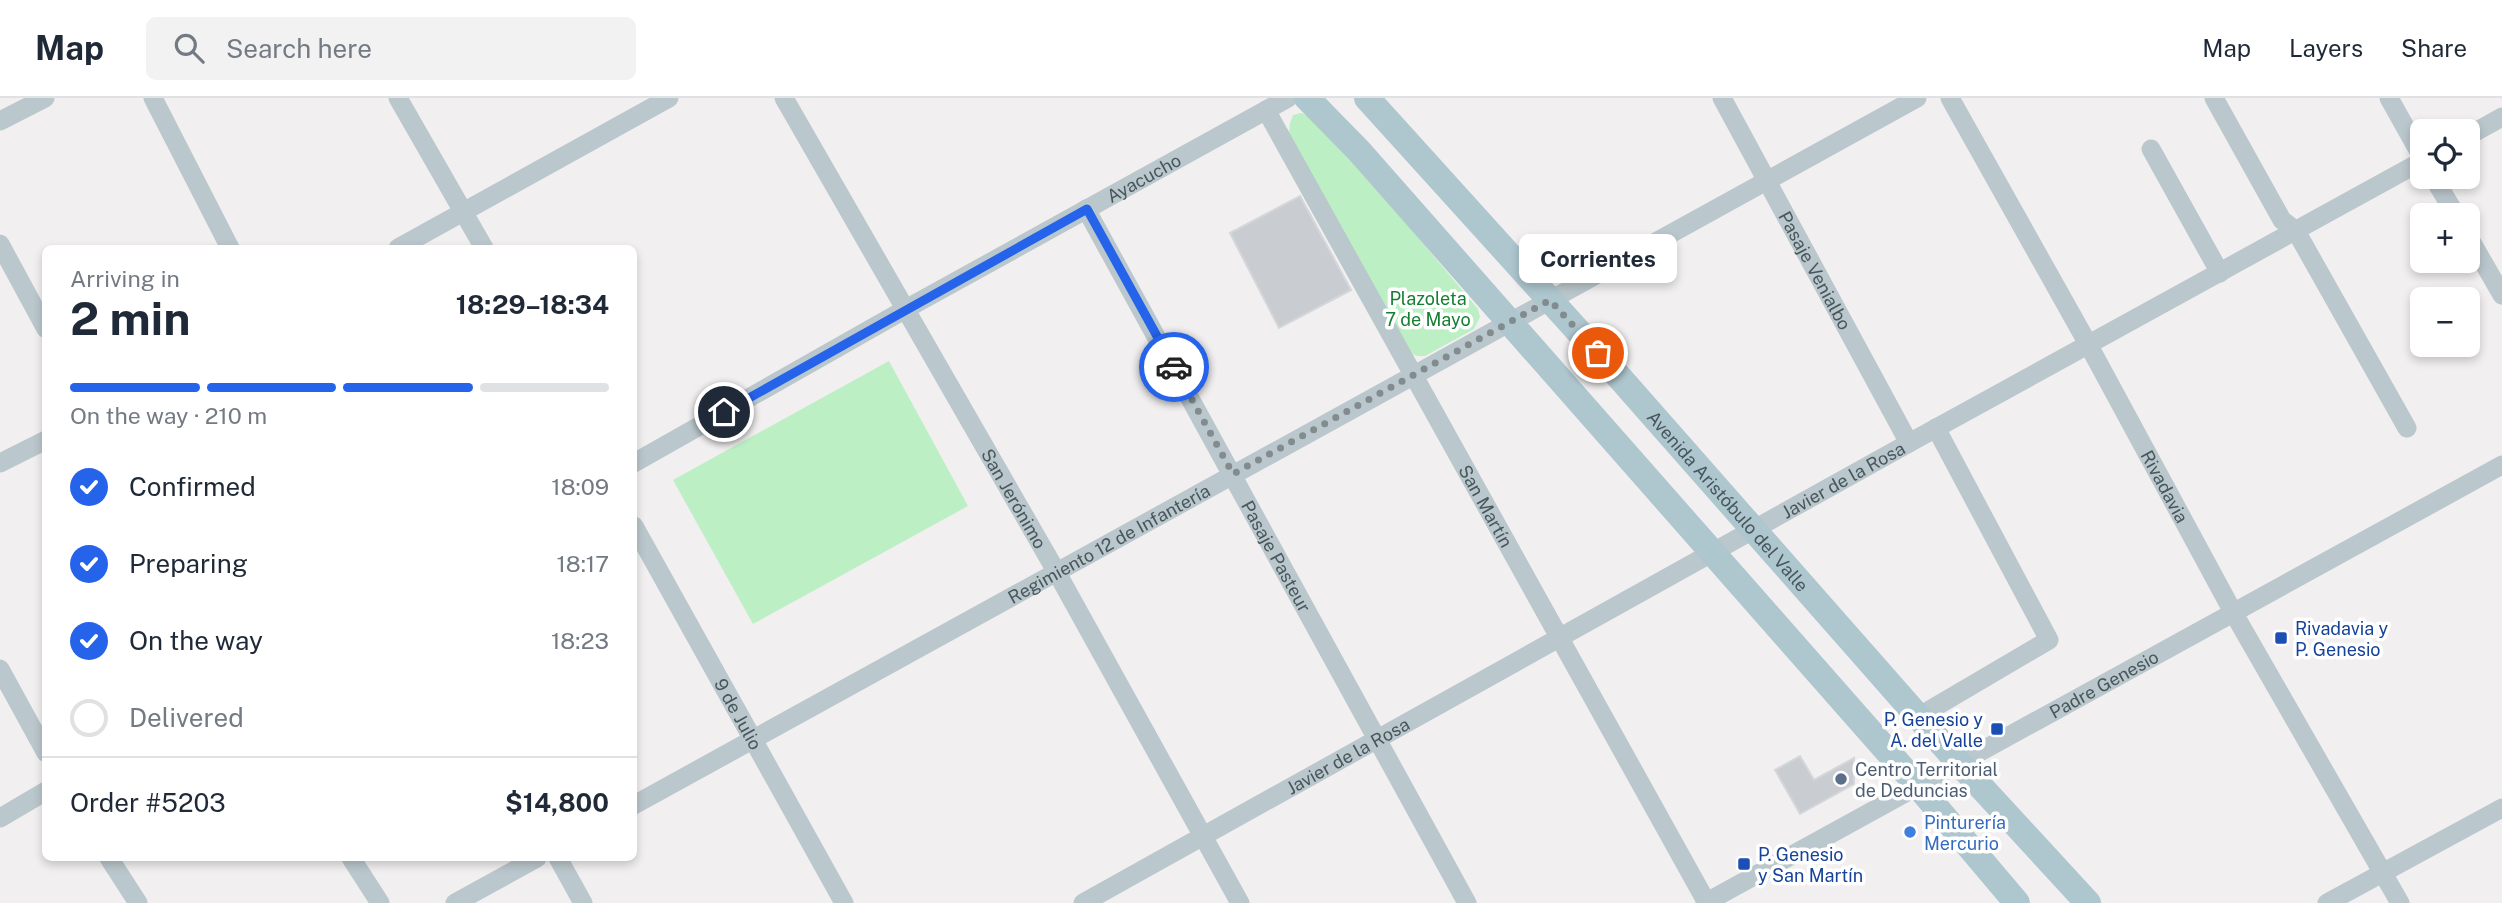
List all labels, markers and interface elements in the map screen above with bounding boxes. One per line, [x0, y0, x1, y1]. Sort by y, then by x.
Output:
search box [146, 17, 636, 80]
text: Map [35, 29, 104, 67]
icon: search [170, 29, 208, 67]
text: Search here [226, 33, 372, 64]
text: Map [2202, 34, 2251, 62]
text: Layers [2289, 34, 2363, 62]
text: Share [2401, 34, 2467, 62]
map controls [2410, 119, 2480, 357]
button: locate [2410, 119, 2480, 189]
street label: Ayacucho [1103, 149, 1184, 207]
button: + [2410, 203, 2480, 273]
street label: Pasaje Venialbo [1775, 207, 1856, 333]
callout: Corrientes [1519, 234, 1677, 283]
text: Corrientes [1540, 245, 1656, 272]
text: Arriving in [70, 265, 180, 292]
button: − [2410, 287, 2480, 357]
park label: Plazoleta 7 de Mayo [1385, 288, 1471, 330]
text: 18:29–18:34 [456, 289, 609, 320]
text: 2 min [70, 291, 190, 345]
pin [1568, 323, 1628, 383]
courier [1139, 332, 1209, 402]
icon: bag [1579, 334, 1617, 372]
icon: car [1155, 348, 1193, 386]
pin [694, 382, 754, 442]
icon: home [705, 393, 743, 431]
text: On the way · 210 m [70, 402, 267, 429]
street label: Avenida Aristóbulo del Valle [1643, 406, 1813, 595]
street label: Javier de la Rosa [1778, 437, 1908, 522]
street label: San Jerónimo [977, 445, 1051, 552]
street label: Rivadavia [2137, 447, 2193, 526]
street label: San Martín [1455, 461, 1518, 551]
icon: check [70, 468, 108, 506]
text: Confirmed [129, 471, 256, 502]
text: 18:09 [551, 473, 609, 500]
street label: Regimiento 12 de Infantería [1004, 479, 1213, 607]
street label: Pasaje Pasteur [1237, 497, 1316, 616]
icon: check [70, 545, 108, 583]
text: Preparing [129, 548, 248, 579]
text: 18:17 [556, 550, 609, 577]
place label: Rivadavia y P. Genesio [2295, 618, 2388, 660]
icon: check [70, 622, 108, 660]
text: On the way [129, 625, 263, 656]
text: 18:23 [551, 627, 609, 654]
marker: Rivadavia y P. Genesio [2273, 630, 2289, 646]
street label: Padre Genesio [2046, 645, 2162, 722]
street label: 9 de Julio [710, 675, 767, 753]
text: Delivered [129, 702, 244, 733]
place label: P. Genesio y A. del Valle [1884, 709, 1983, 751]
street label: Javier de la Rosa [1282, 713, 1413, 798]
marker: P. Genesio y A. del Valle [1989, 721, 2005, 737]
place label: Centro Territorial de Deduncias [1855, 759, 1998, 801]
marker: Centro Territorial de Deduncias [1833, 771, 1849, 787]
text: Order #5203 [70, 787, 226, 818]
text: $14,800 [505, 787, 609, 818]
place label: Pinturería Mercurio [1924, 812, 2006, 854]
marker: Pinturería Mercurio [1902, 824, 1918, 840]
place label: P. Genesio y San Martín [1758, 844, 1863, 886]
marker: P. Genesio y San Martín [1736, 856, 1752, 872]

